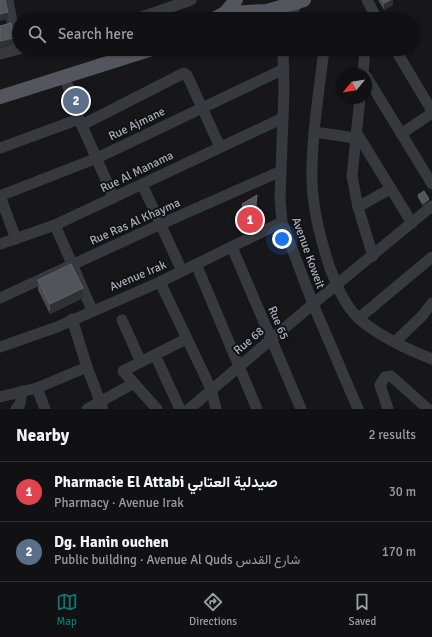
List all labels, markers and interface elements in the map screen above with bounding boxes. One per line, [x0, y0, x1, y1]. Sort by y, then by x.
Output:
search box [12, 12, 420, 56]
icon: search [26, 23, 48, 45]
text: Search here [58, 25, 134, 43]
north arrow [336, 68, 372, 104]
pin: 2 [63, 86, 89, 116]
street label: Rue Ajmane [106, 104, 168, 144]
street label: Rue Al Manama [98, 148, 176, 196]
street label: Rue Ras Al Khayma [87, 195, 183, 249]
pin: 1 [237, 205, 263, 235]
street label: Avenue Koweit [288, 215, 328, 291]
your location [272, 229, 292, 249]
street label: Avenue Irak [107, 257, 169, 295]
street label: Rue 65 [264, 304, 292, 342]
street label: Rue 68 [231, 324, 267, 358]
text: Nearby [16, 425, 69, 446]
text: 2 results [368, 427, 416, 443]
text: Pharmacie El Attabi صيدلية العتابي [54, 473, 278, 491]
text: 1 [25, 484, 33, 500]
text: 30 m [389, 484, 416, 500]
text: Pharmacy · Avenue Irak [54, 495, 184, 511]
text: Dg. Hanin ouchen [54, 533, 169, 551]
text: 2 [25, 544, 33, 560]
text: 170 m [382, 544, 416, 560]
text: Public building · Avenue Al Quds شارع القدس [54, 552, 300, 568]
tab: Map [56, 591, 78, 628]
tab: Directions [189, 591, 237, 628]
tab: Saved [349, 591, 376, 628]

